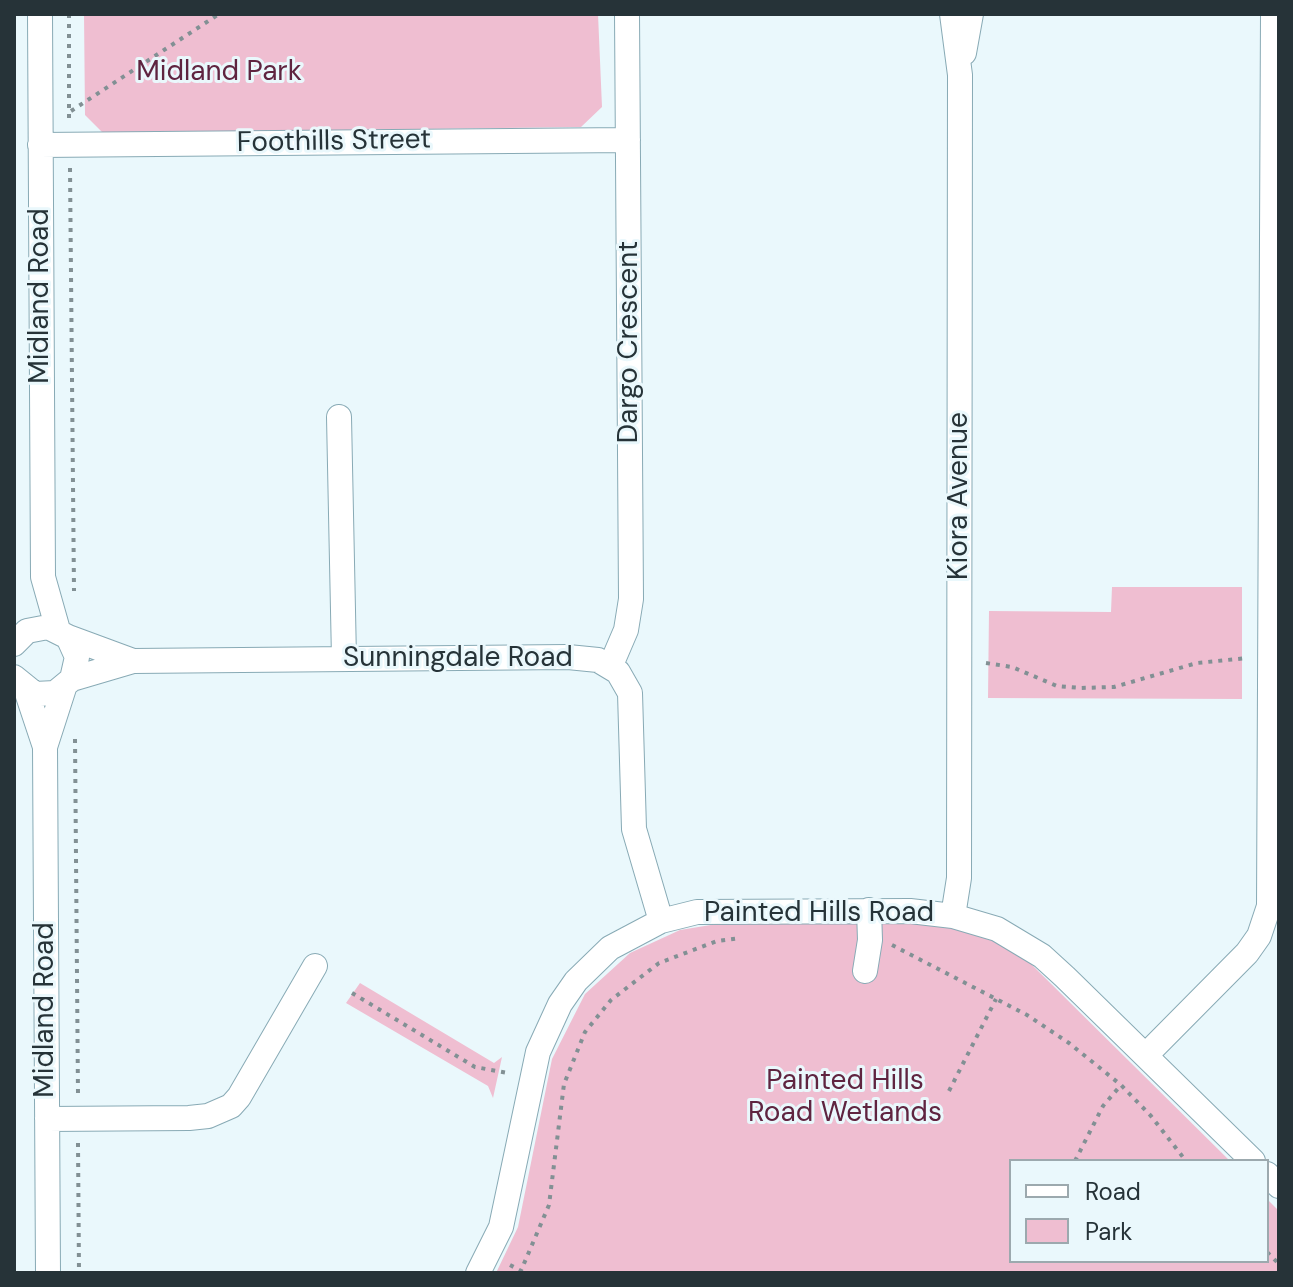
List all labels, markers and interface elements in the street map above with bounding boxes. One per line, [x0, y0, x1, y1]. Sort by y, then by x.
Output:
park label: Midland Park [136, 56, 302, 90]
street label: Foothills Street [237, 124, 431, 160]
street label: Midland Road [24, 208, 58, 384]
street label: Dargo Crescent [613, 241, 647, 443]
street label: Kiora Avenue [943, 412, 977, 580]
street label: Sunningdale Road [343, 642, 573, 676]
street label: Painted Hills Road [704, 897, 934, 931]
street label: Midland Road [29, 922, 63, 1098]
park label: Painted Hills Road Wetlands [748, 1065, 942, 1131]
legend [1009, 1159, 1269, 1263]
text: Road [1085, 1176, 1141, 1207]
text: Park [1085, 1216, 1132, 1247]

